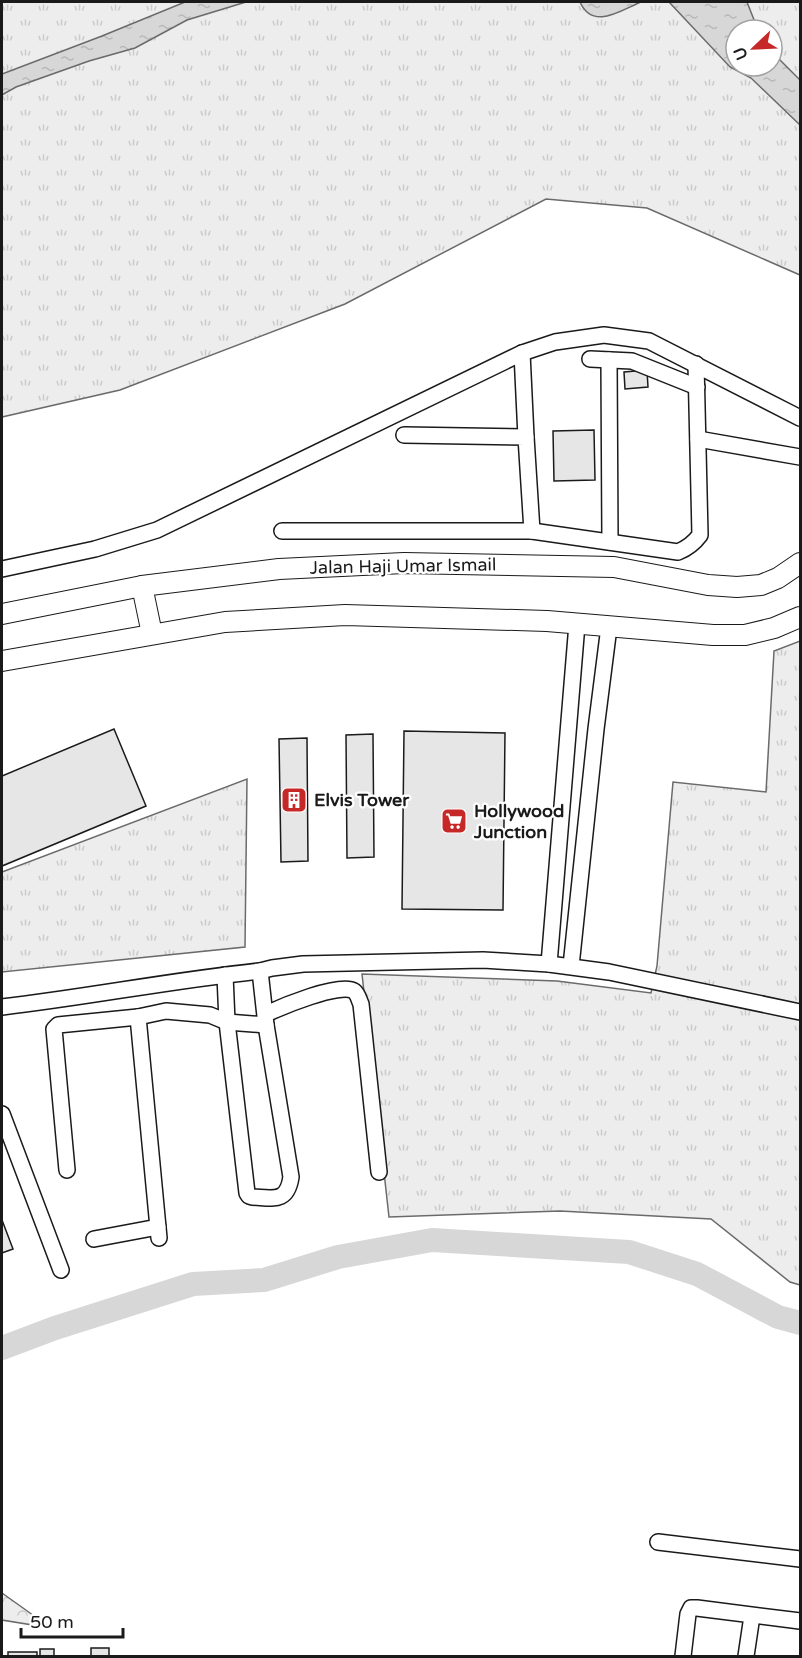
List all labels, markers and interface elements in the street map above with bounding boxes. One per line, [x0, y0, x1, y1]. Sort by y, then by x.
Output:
north arrow [724, 18, 784, 78]
text: U [730, 44, 753, 63]
street label: Jalan Haji Umar Ismail [309, 553, 497, 579]
building icon: Elvis Tower [279, 785, 309, 815]
place label: Elvis Tower [314, 789, 410, 811]
place label: Hollywood Junction [473, 800, 564, 843]
supermarket icon: Hollywood Junction [439, 806, 469, 836]
scale bar [21, 1601, 123, 1639]
text: 50 m [30, 1611, 74, 1633]

